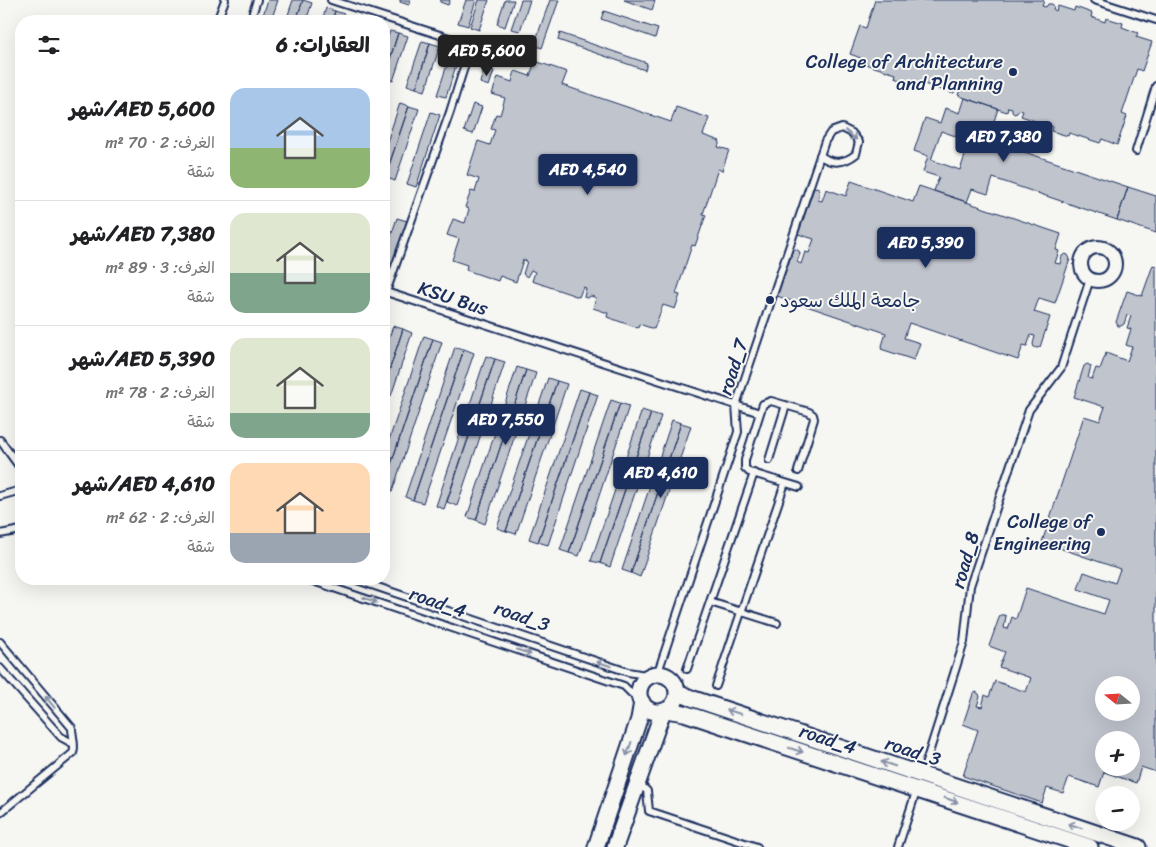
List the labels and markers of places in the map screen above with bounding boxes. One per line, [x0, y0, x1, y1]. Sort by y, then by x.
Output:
pin: AED 5,600 [430, 34, 544, 77]
place label: College of Architecture and Planning [806, 45, 1003, 100]
marker: College of Architecture and Planning [1007, 66, 1019, 78]
pin: AED 7,380 [947, 120, 1061, 163]
pin: AED 4,540 [531, 154, 645, 196]
pin: AED 5,390 [869, 226, 983, 269]
place label: جامعة الملك سعود [780, 284, 920, 317]
marker: جامعة الملك سعود [764, 294, 776, 306]
pin: AED 7,550 [449, 404, 563, 446]
pin: AED 4,610 [604, 456, 718, 499]
place label: College of Engineering [993, 505, 1094, 560]
marker: College of Engineering [1095, 526, 1107, 538]

